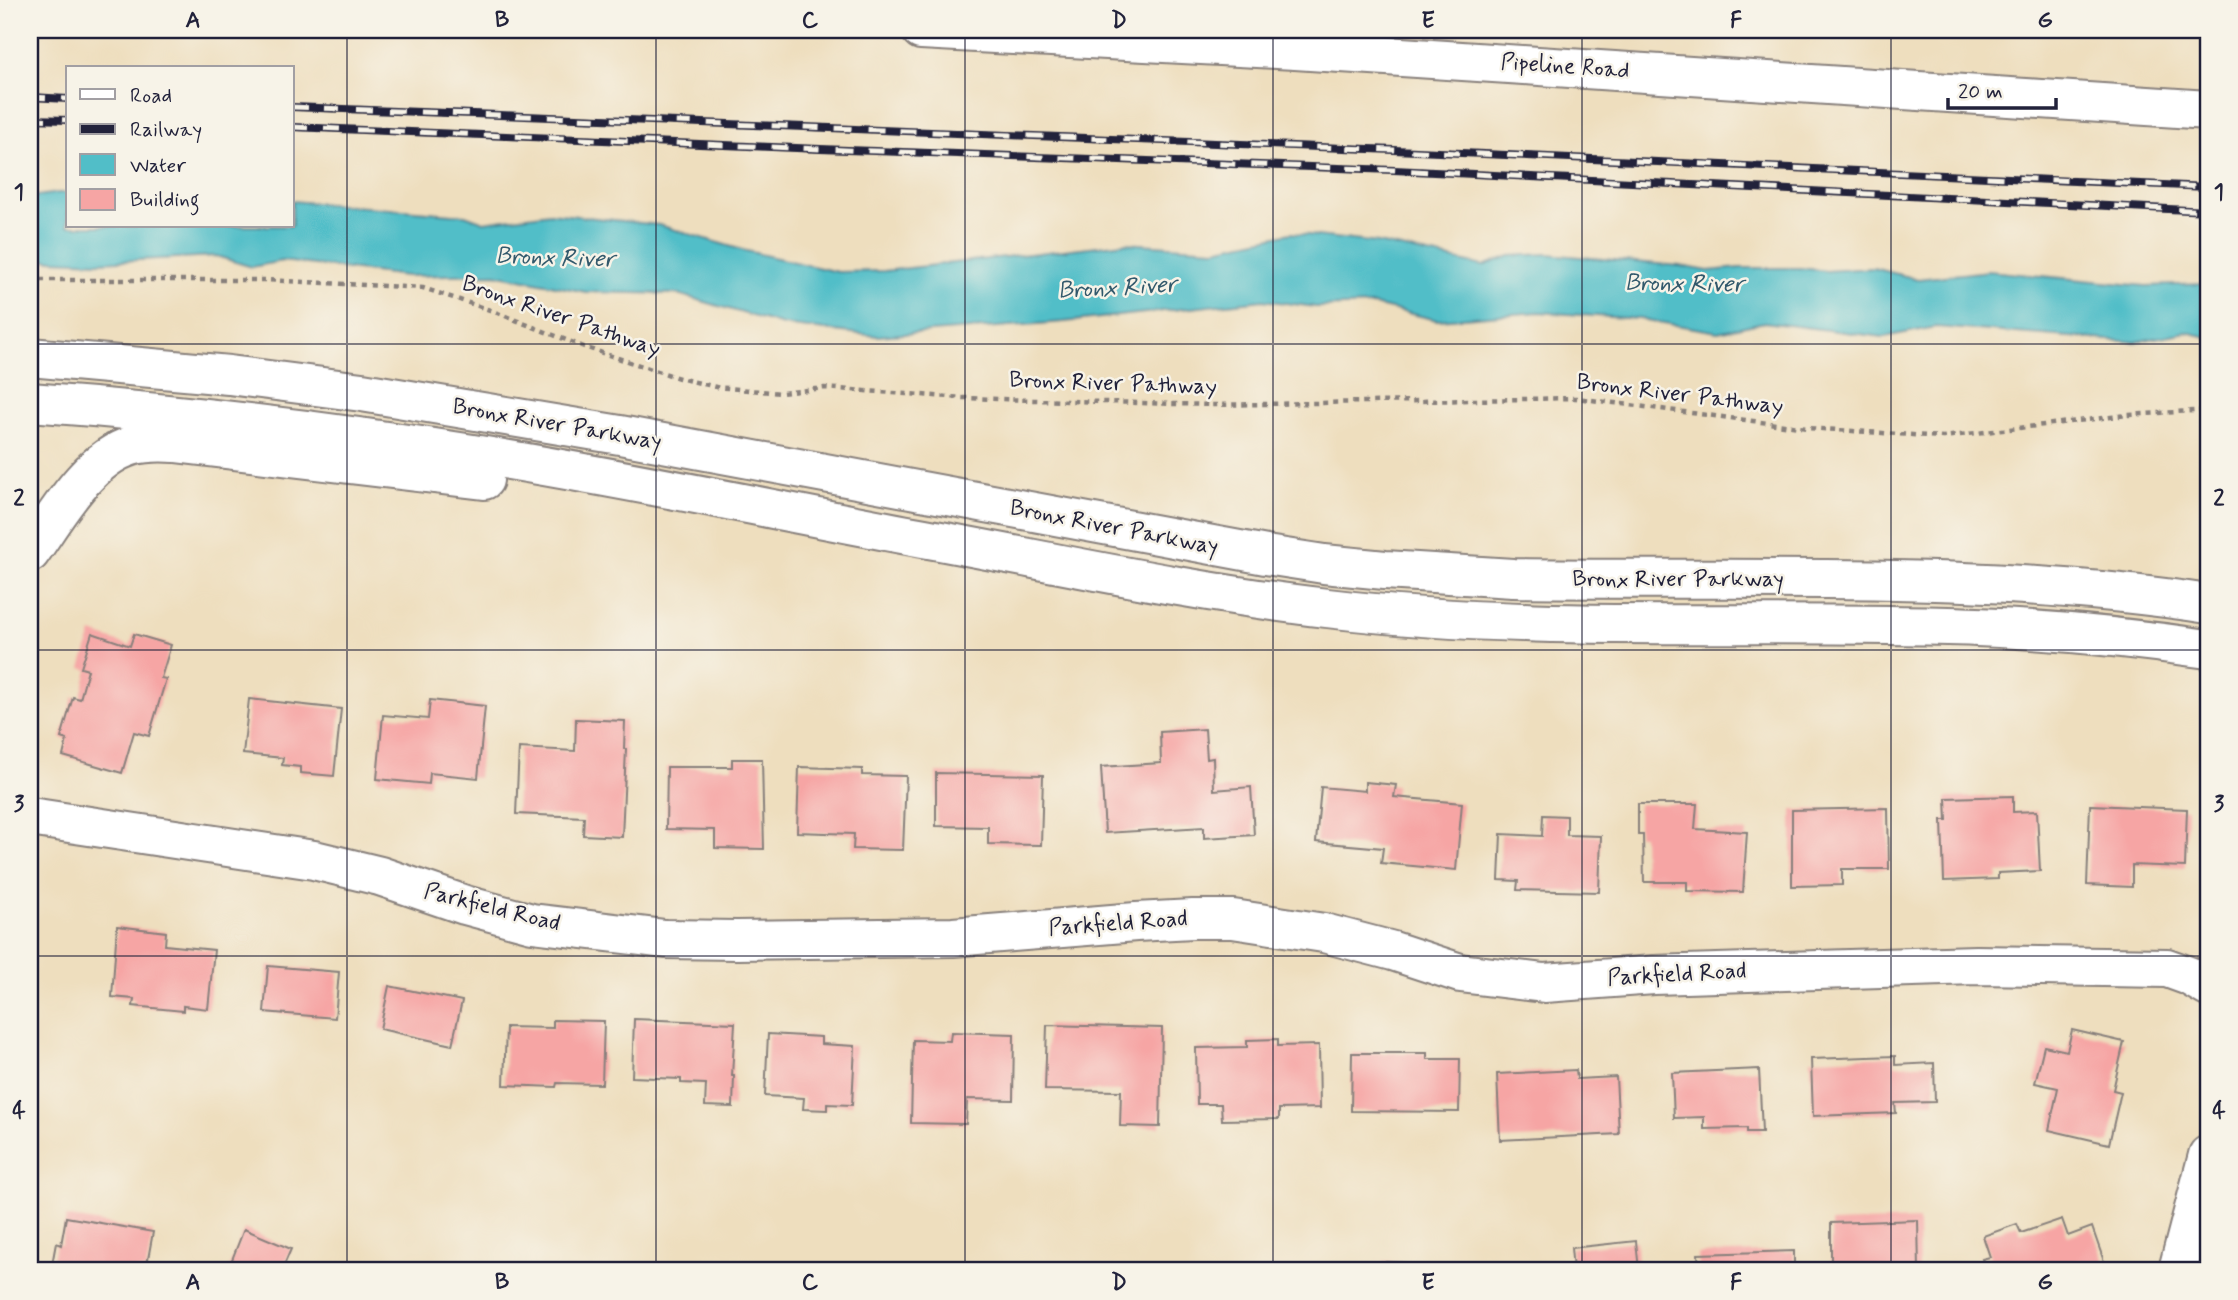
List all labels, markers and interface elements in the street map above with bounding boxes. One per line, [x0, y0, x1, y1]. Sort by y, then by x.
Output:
text: A [185, 6, 201, 36]
text: B [495, 6, 510, 36]
text: C [802, 6, 819, 36]
text: D [1111, 6, 1127, 36]
text: E [1421, 6, 1435, 36]
text: F [1730, 6, 1742, 36]
text: G [2037, 6, 2053, 36]
street label: Pipeline Road [1500, 48, 1630, 86]
legend [66, 66, 294, 228]
scale bar [1948, 66, 2056, 110]
text: 20 m [1958, 78, 2003, 106]
text: Road [130, 82, 172, 110]
text: Railway [130, 116, 202, 144]
text: Water [130, 152, 186, 180]
text: 1 [14, 178, 24, 208]
text: 1 [2214, 178, 2224, 208]
text: Building [130, 186, 200, 216]
water label: Bronx River [495, 240, 618, 276]
water label: Bronx River [1624, 267, 1747, 301]
street label: Bronx River Pathway [458, 269, 664, 365]
water label: Bronx River [1057, 269, 1180, 307]
street label: Bronx River Pathway [1009, 365, 1217, 403]
street label: Bronx River Pathway [1575, 367, 1785, 423]
street label: Bronx River Parkway [450, 392, 664, 458]
text: 2 [13, 484, 25, 514]
text: 2 [2213, 484, 2225, 514]
street label: Bronx River Parkway [1007, 493, 1221, 563]
street label: Bronx River Parkway [1572, 565, 1784, 595]
text: 3 [14, 790, 25, 820]
text: 3 [2214, 790, 2225, 820]
street label: Parkfield Road [421, 877, 563, 939]
street label: Parkfield Road [1047, 904, 1189, 944]
street label: Parkfield Road [1607, 956, 1747, 994]
text: 4 [12, 1096, 26, 1126]
text: 4 [2212, 1096, 2226, 1126]
text: A [185, 1268, 201, 1298]
text: B [495, 1268, 510, 1298]
text: C [802, 1268, 819, 1298]
text: D [1111, 1268, 1127, 1298]
text: E [1421, 1268, 1435, 1298]
text: F [1730, 1268, 1742, 1298]
text: G [2037, 1268, 2053, 1298]

